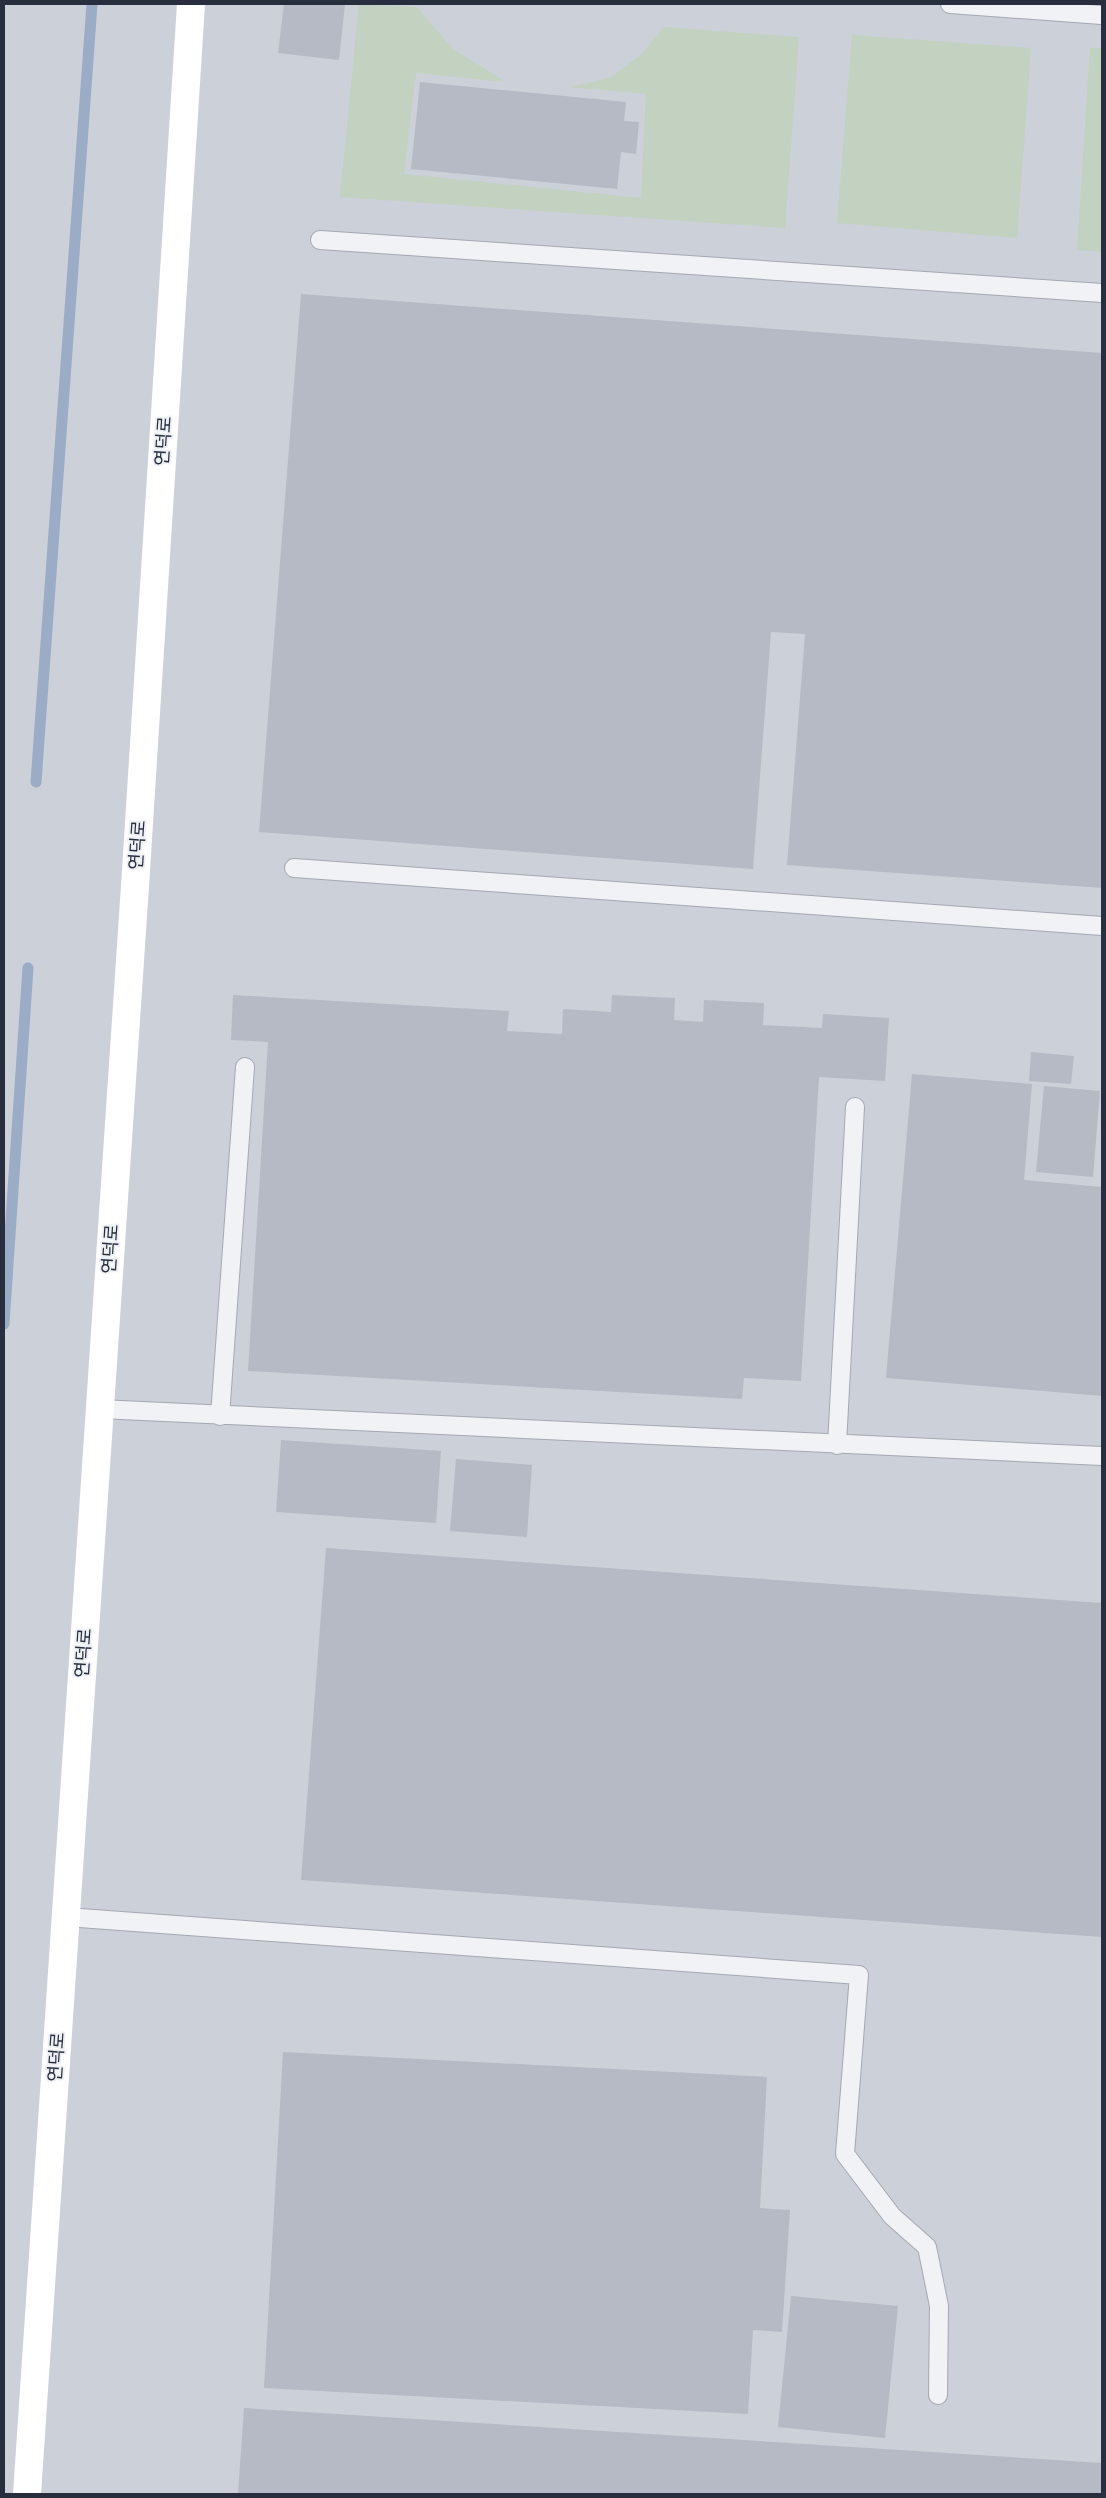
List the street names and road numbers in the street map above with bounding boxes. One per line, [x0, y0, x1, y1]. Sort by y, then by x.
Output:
street label: 연덕로 [151, 415, 175, 467]
street label: 연덕로 [125, 819, 149, 871]
street label: 연덕로 [98, 1223, 122, 1275]
street label: 연덕로 [71, 1627, 95, 1679]
street label: 연덕로 [44, 2031, 68, 2083]

